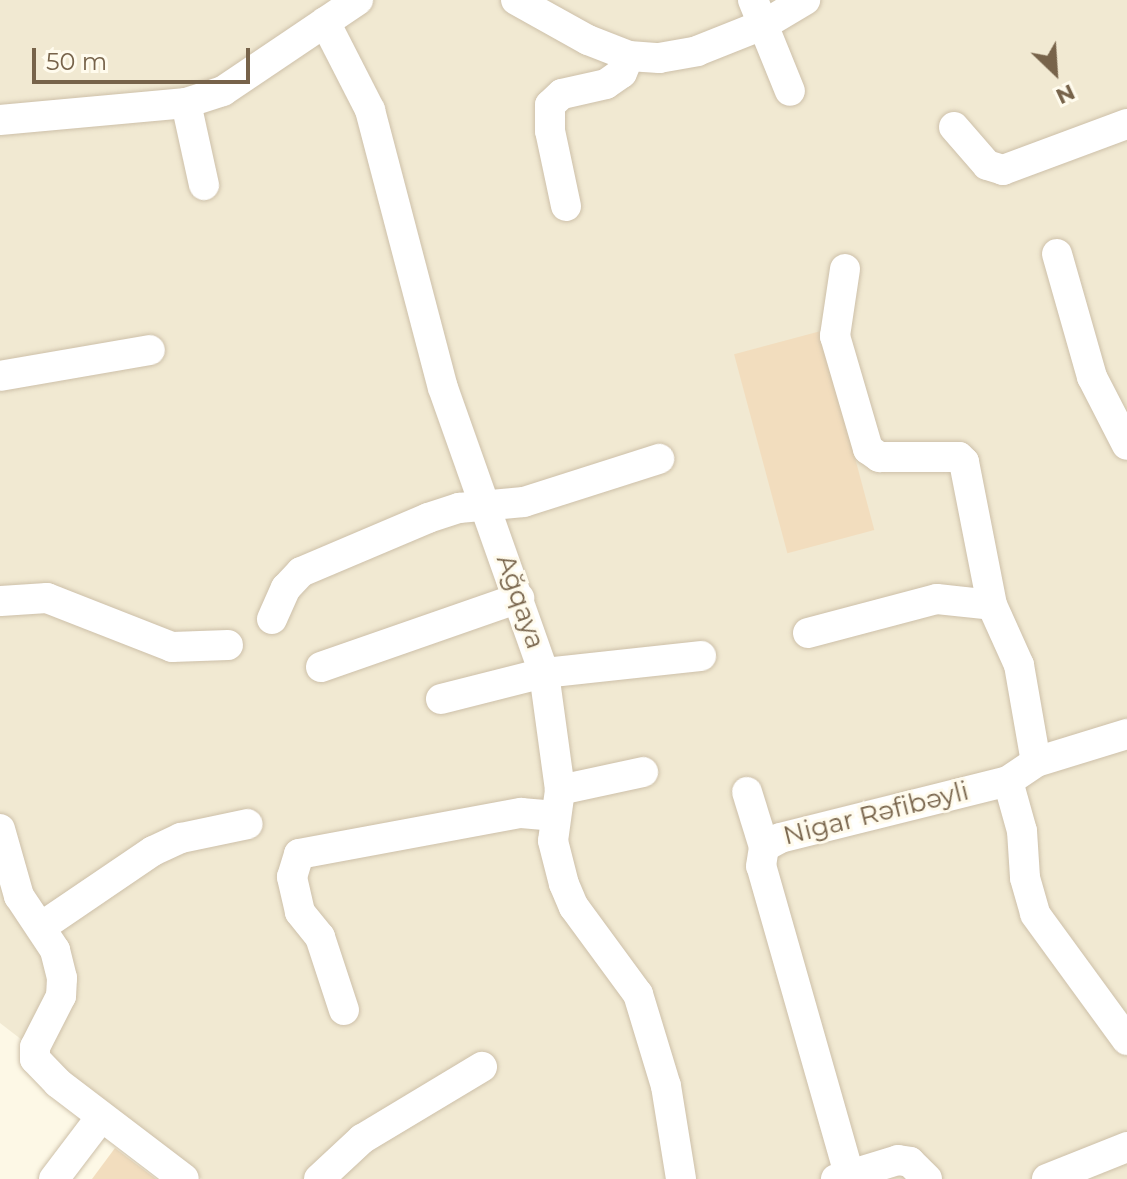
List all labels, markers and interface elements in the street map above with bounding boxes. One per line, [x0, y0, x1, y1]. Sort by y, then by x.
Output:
scale bar [36, 32, 254, 82]
north arrow [1015, 32, 1095, 112]
text: 50 m [46, 47, 107, 76]
text: N [1052, 78, 1079, 110]
street label: Ağqaya [489, 551, 551, 653]
street label: Nigar Rəfibəyli [780, 776, 972, 852]

